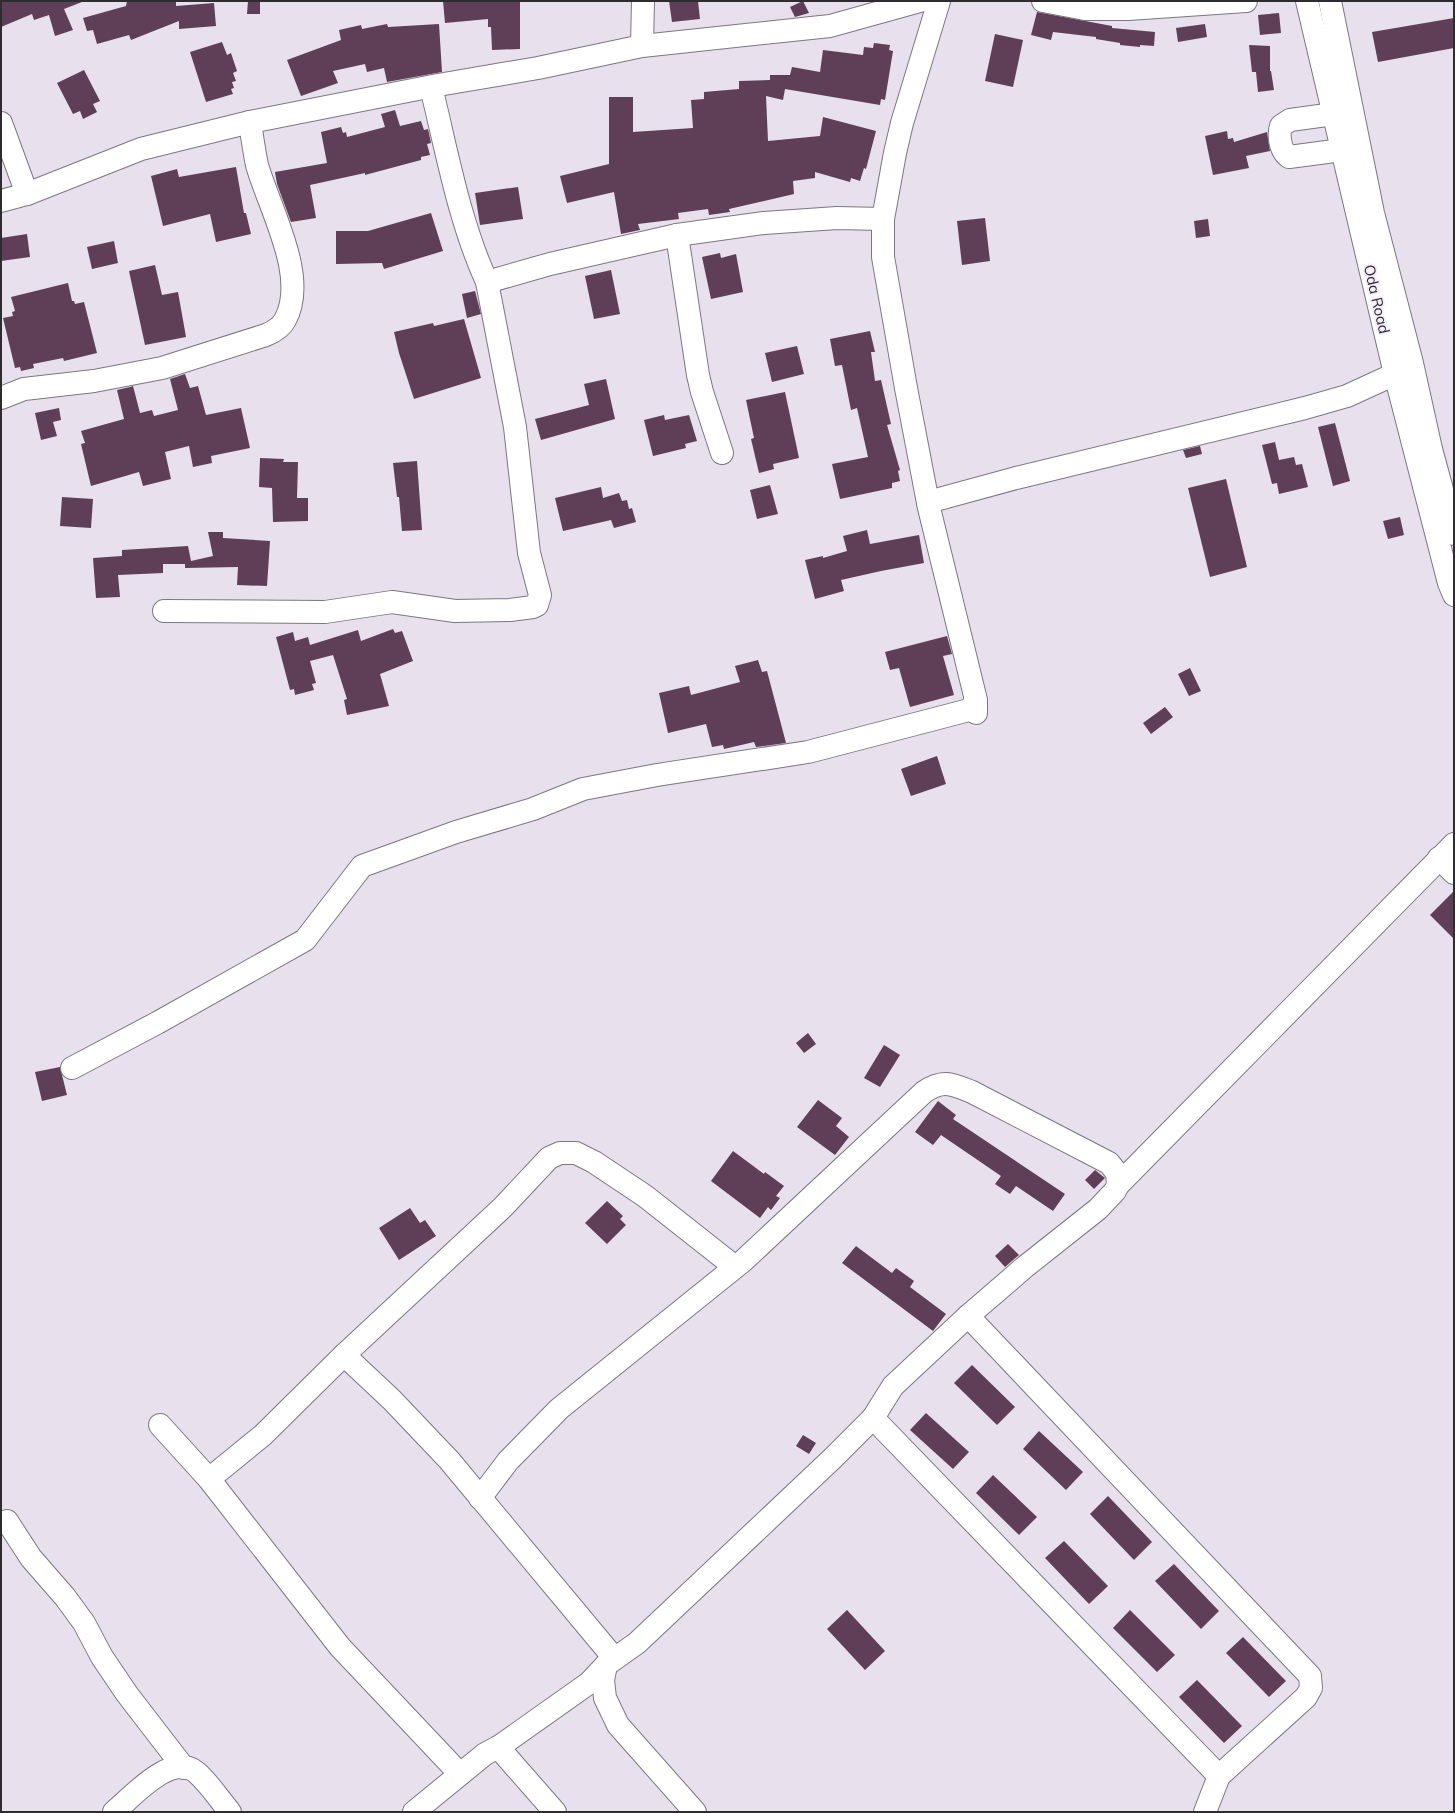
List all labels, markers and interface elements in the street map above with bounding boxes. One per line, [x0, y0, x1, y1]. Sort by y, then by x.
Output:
street label: Oda Road [1360, 263, 1394, 335]

